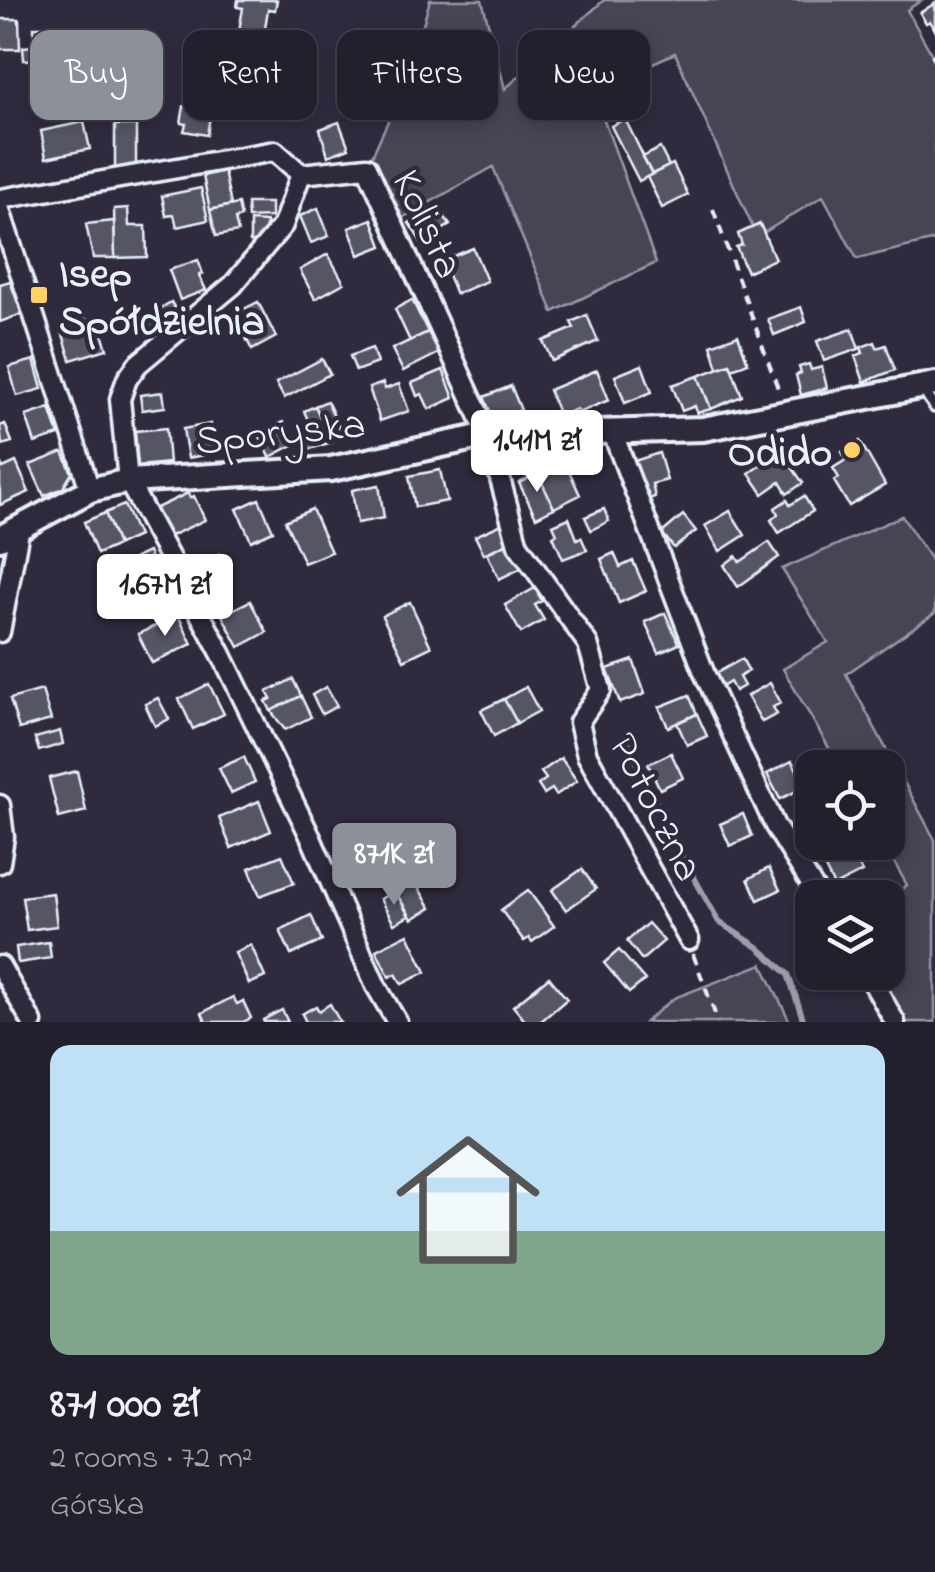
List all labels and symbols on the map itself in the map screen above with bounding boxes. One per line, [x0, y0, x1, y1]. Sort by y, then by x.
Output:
street label: Kolista [374, 160, 478, 289]
place label: Isep Spółdzielnia [59, 245, 265, 354]
marker: Isep Spółdzielnia [28, 284, 50, 306]
street label: Sporyska [193, 395, 368, 474]
pin: 1.41M zł [434, 410, 640, 495]
place label: Odido [728, 424, 832, 485]
marker: Odido [841, 439, 863, 461]
pin: 1.67M zł [62, 554, 268, 639]
street label: Potoczna [591, 723, 717, 893]
pin: 871K zł [302, 823, 486, 908]

